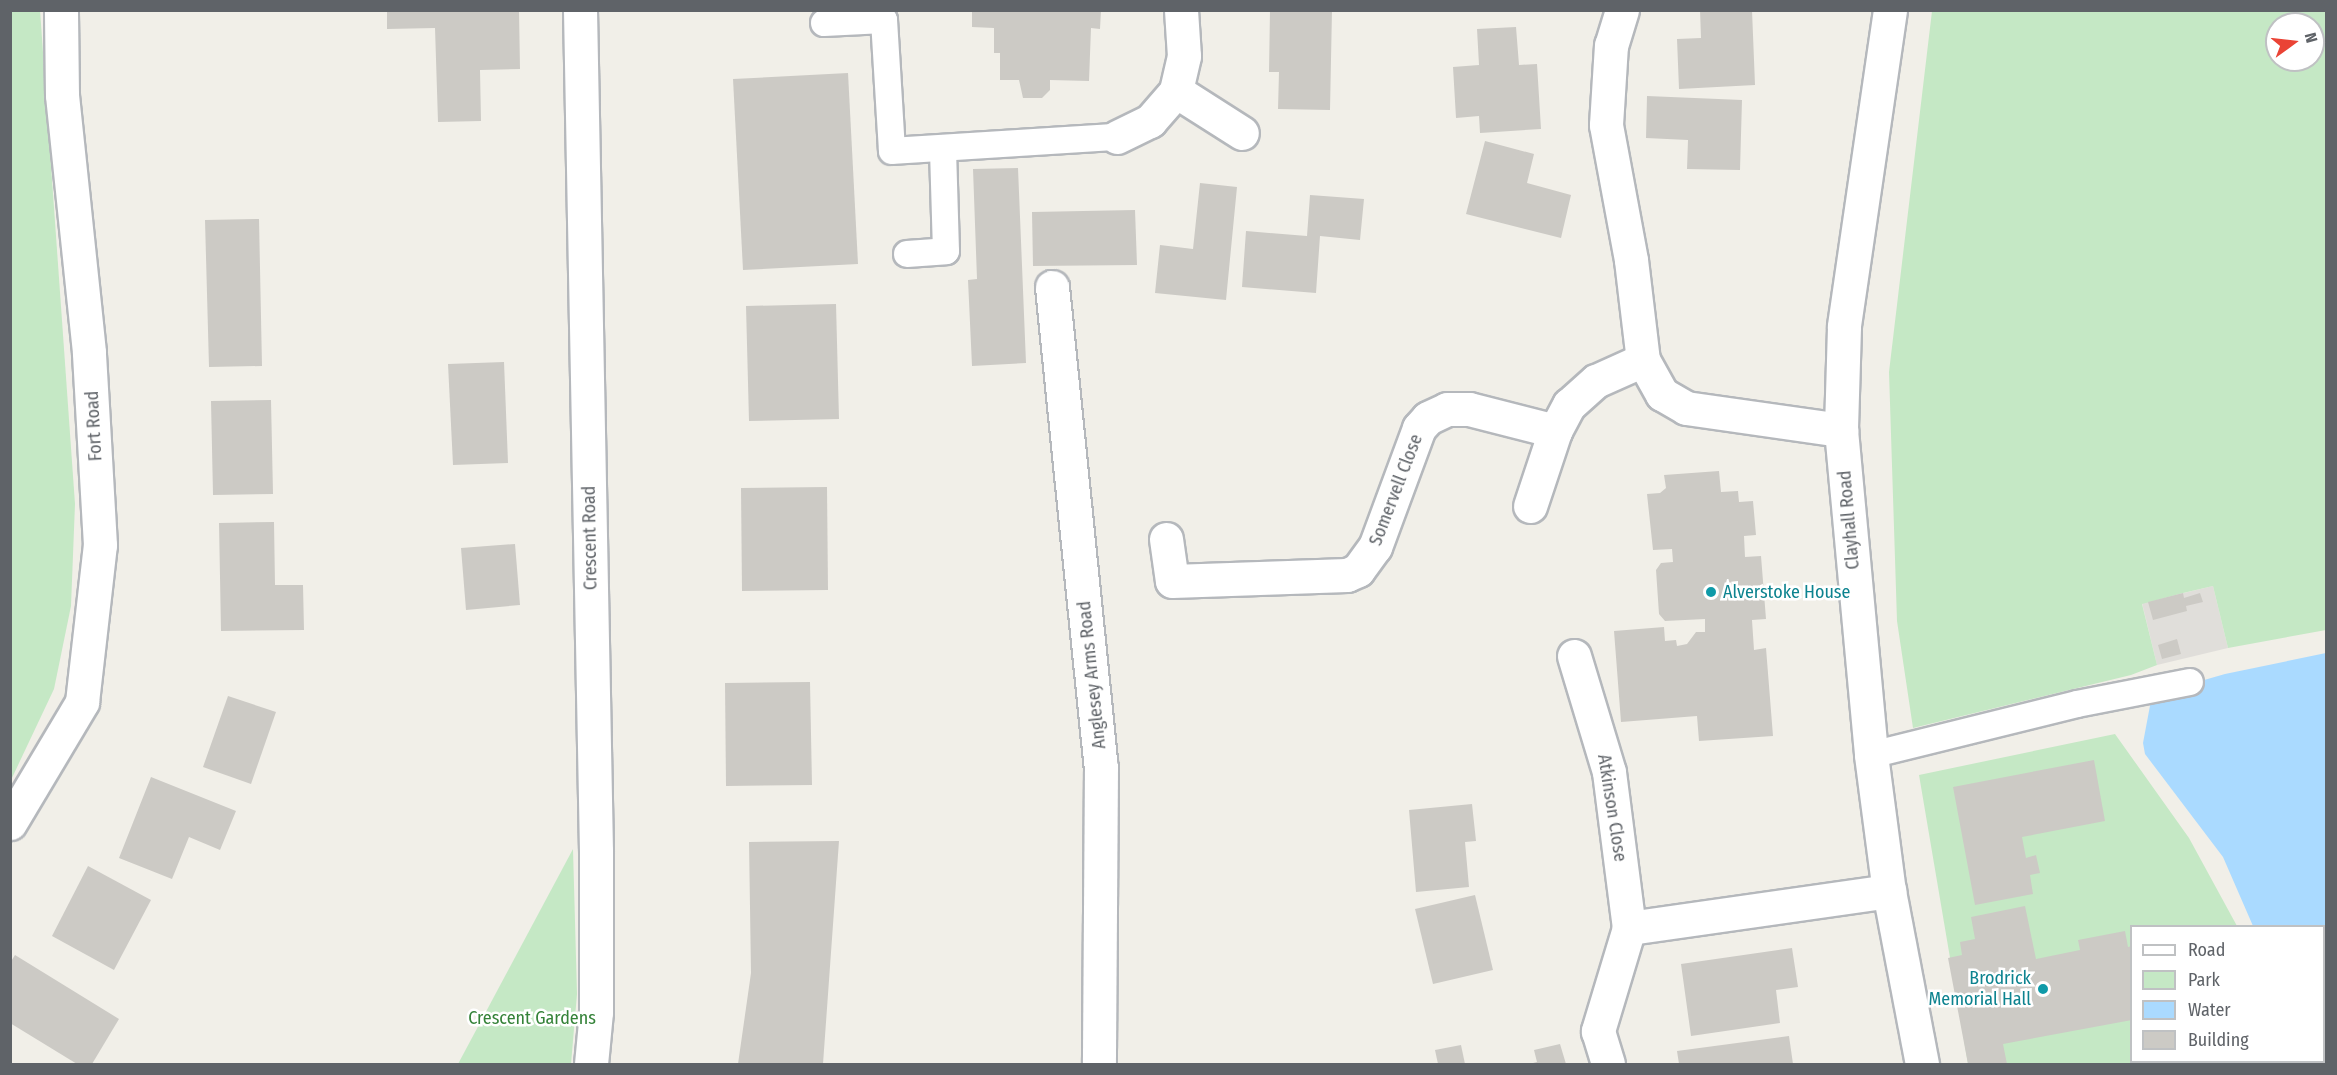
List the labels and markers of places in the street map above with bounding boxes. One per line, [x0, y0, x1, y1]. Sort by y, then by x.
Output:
place label: Alverstoke House [1723, 581, 1850, 603]
marker: Alverstoke House [1704, 585, 1718, 599]
place label: Brodrick Memorial Hall [1929, 968, 2031, 1010]
marker: Brodrick Memorial Hall [2036, 982, 2050, 996]

